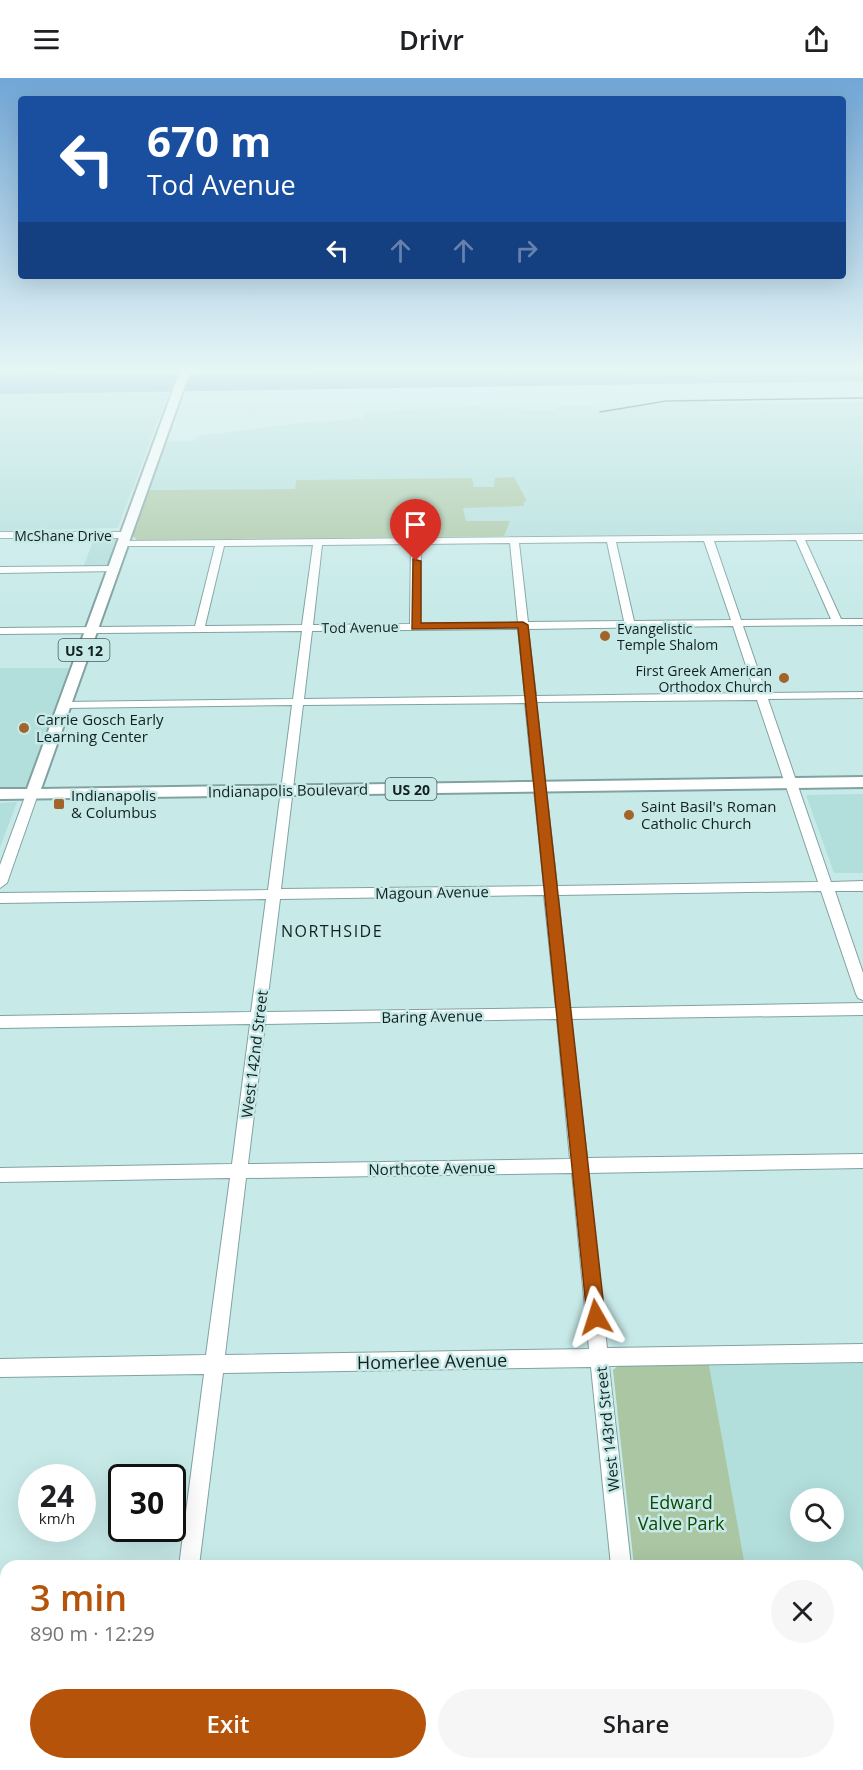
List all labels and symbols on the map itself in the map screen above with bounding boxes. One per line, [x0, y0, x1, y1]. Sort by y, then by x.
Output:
pin [390, 499, 441, 561]
street label: McShane Drive [14, 526, 112, 545]
street label: Tod Avenue [321, 617, 399, 637]
place label: Evangelistic Temple Shalom [617, 619, 718, 654]
marker: Evangelistic Temple Shalom [598, 629, 612, 643]
road number: US 12 [58, 639, 110, 661]
place label: First Greek American Orthodox Church [636, 661, 772, 696]
marker: First Greek American Orthodox Church [777, 671, 791, 685]
place label: Carrie Gosch Early Learning Center [36, 709, 164, 746]
marker: Carrie Gosch Early Learning Center [17, 721, 31, 735]
road number: US 20 [386, 778, 436, 800]
street label: Indianapolis Boulevard [208, 779, 368, 801]
place label: Indianapolis & Columbus [71, 785, 157, 822]
place label: Saint Basil's Roman Catholic Church [641, 796, 777, 833]
marker: Indianapolis & Columbus [52, 797, 66, 811]
marker: Saint Basil's Roman Catholic Church [622, 808, 636, 822]
street label: Magoun Avenue [375, 881, 489, 903]
district label: NORTHSIDE [281, 920, 383, 942]
street label: West 142nd Street [236, 989, 272, 1119]
street label: Baring Avenue [381, 1005, 483, 1027]
street label: Northcote Avenue [368, 1157, 496, 1179]
position arrow [564, 1285, 628, 1349]
street label: Homerlee Avenue [357, 1348, 507, 1374]
street label: West 143rd Street [590, 1366, 624, 1492]
speed limit sign: 30 [108, 1464, 186, 1542]
park label: Edward Valve Park [638, 1490, 725, 1535]

